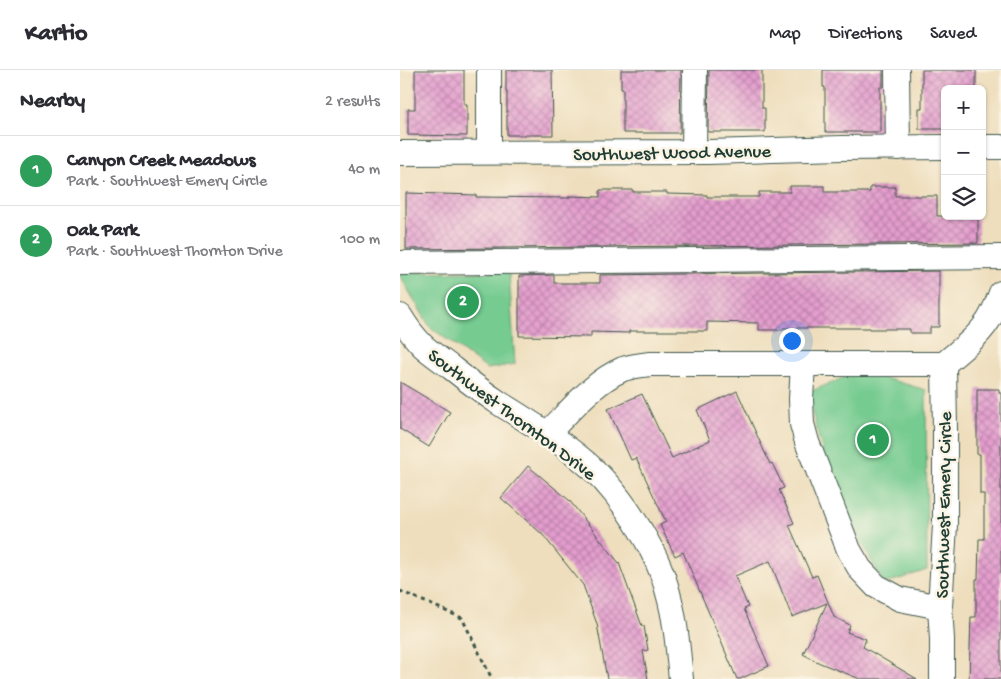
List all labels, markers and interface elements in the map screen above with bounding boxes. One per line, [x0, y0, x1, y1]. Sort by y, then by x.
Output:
text: Kartio [25, 20, 88, 49]
text: Map [769, 24, 801, 45]
text: Directions [829, 24, 902, 45]
text: Saved [930, 24, 976, 45]
map controls [941, 85, 986, 220]
button: + [941, 85, 986, 130]
text: Nearby [20, 90, 85, 115]
text: 2 results [325, 93, 380, 112]
button: − [941, 130, 986, 175]
street label: Southwest Wood Avenue [573, 141, 771, 168]
text: Canyon Creek Meadows [67, 150, 255, 173]
text: 1 [33, 161, 39, 180]
text: 40 m [348, 161, 380, 180]
text: Park · Southwest Emery Circle [67, 173, 267, 192]
button: layers [941, 175, 986, 220]
text: Oak Park [67, 220, 138, 243]
text: 2 [32, 231, 40, 250]
text: 100 m [340, 231, 380, 250]
text: Park · Southwest Thornton Drive [67, 243, 283, 262]
pin: 2 [447, 283, 479, 321]
your location [779, 328, 805, 354]
street label: Southwest Thornton Drive [422, 345, 600, 487]
street label: Southwest Emery Circle [932, 411, 959, 599]
pin: 1 [857, 421, 889, 459]

